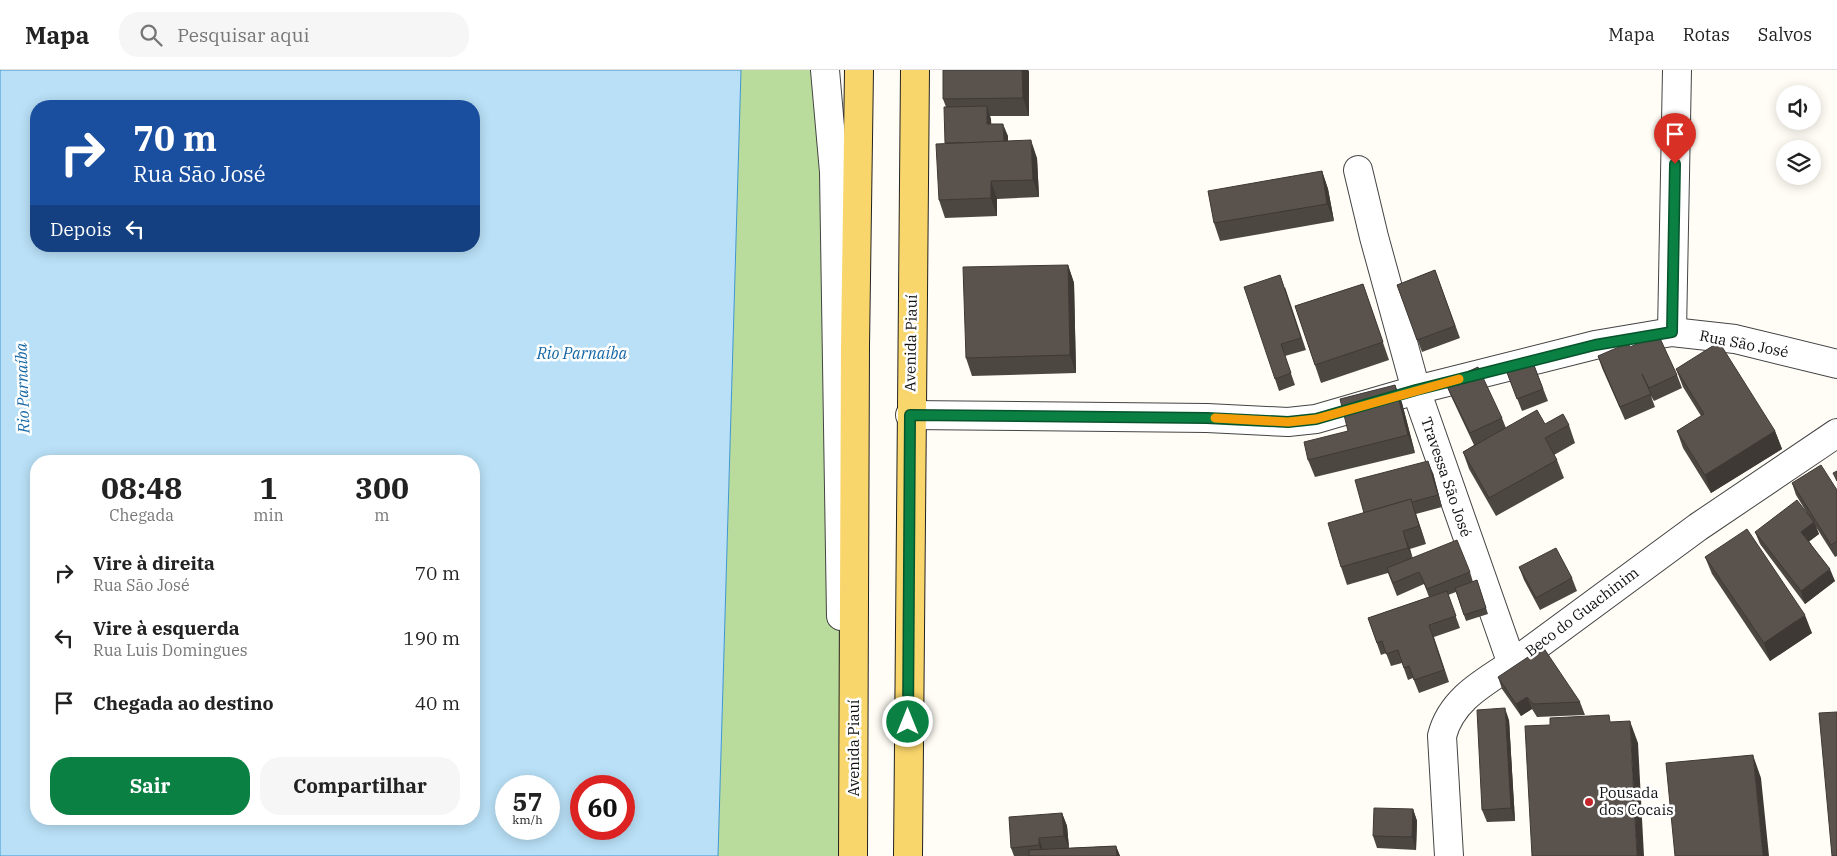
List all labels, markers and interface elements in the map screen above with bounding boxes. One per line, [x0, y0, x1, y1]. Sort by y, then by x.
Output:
search box [119, 12, 469, 57]
text: Mapa [25, 19, 89, 51]
icon: search [137, 21, 165, 49]
text: Pesquisar aqui [177, 23, 309, 47]
text: Mapa [1608, 23, 1655, 46]
text: Rotas [1683, 23, 1730, 46]
text: Salvos [1758, 23, 1812, 46]
map controls [1776, 85, 1821, 185]
button: sound [1776, 85, 1821, 130]
pin [1654, 113, 1696, 164]
text: 70 m [133, 115, 217, 161]
icon: right [50, 120, 115, 185]
icon: arrive [1661, 120, 1689, 148]
button: layers [1776, 140, 1821, 185]
text: Rua São José [133, 159, 266, 188]
icon: left [121, 215, 149, 243]
text: Depois [50, 217, 111, 241]
street label: Avenida Piauí [900, 294, 921, 392]
street label: Rua São José [1698, 326, 1790, 361]
water label: Rio Parnaíba [10, 342, 34, 435]
water label: Rio Parnaíba [536, 343, 628, 363]
street label: Travessa São José [1417, 414, 1476, 539]
text: 08:48 [101, 468, 182, 507]
text: 1 [260, 468, 278, 507]
text: 300 [355, 468, 409, 507]
text: Chegada [109, 505, 174, 525]
text: min [253, 505, 284, 525]
text: m [374, 505, 390, 525]
text: Vire à direita [93, 551, 215, 575]
icon: right [50, 559, 78, 587]
text: 70 m [415, 561, 460, 585]
street label: Beco do Guachinim [1521, 563, 1642, 661]
text: Rua São José [93, 575, 189, 595]
text: Vire à esquerda [93, 616, 240, 640]
icon: left [50, 624, 78, 652]
text: 190 m [403, 626, 460, 650]
text: Rua Luis Domingues [93, 640, 248, 660]
icon: arrive [50, 689, 78, 717]
text: Chegada ao destino [93, 691, 274, 715]
text: 40 m [415, 691, 460, 715]
position arrow [881, 695, 933, 747]
street label: Avenida Piauí [844, 699, 863, 797]
button: Sair [50, 757, 250, 815]
button: Compartilhar [260, 757, 460, 815]
speed limit sign: 60 [570, 775, 635, 840]
place label: Pousada dos Cocais [1599, 783, 1674, 819]
text: 57 [512, 785, 543, 818]
marker: Pousada dos Cocais [1583, 796, 1595, 808]
text: km/h [512, 812, 543, 827]

